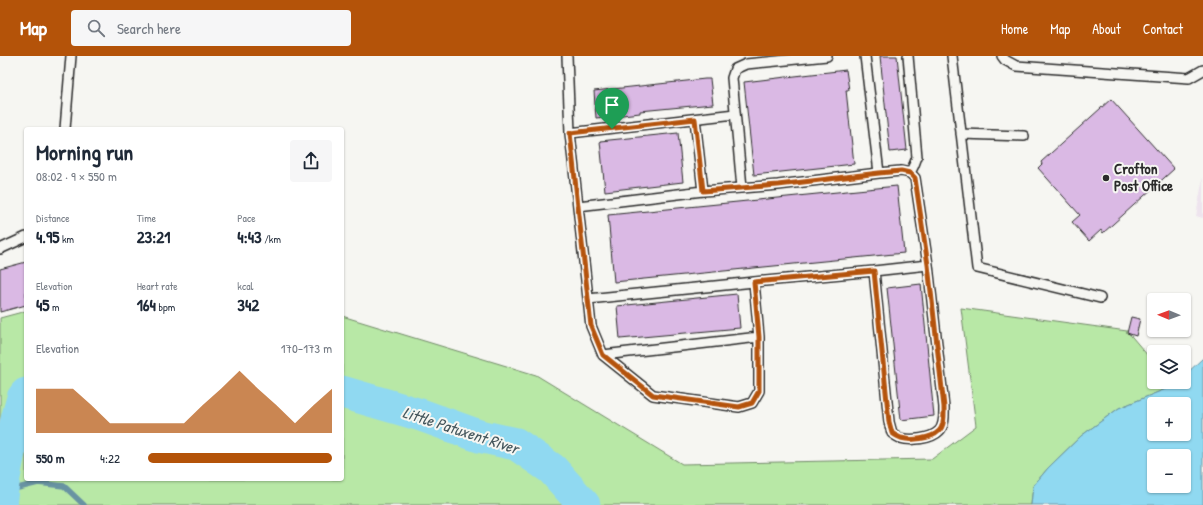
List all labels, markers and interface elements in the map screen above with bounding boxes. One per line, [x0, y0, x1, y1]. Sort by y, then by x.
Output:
search box [71, 10, 351, 46]
text: Map [20, 15, 47, 41]
icon: search [85, 17, 107, 39]
text: Search here [117, 18, 181, 39]
text: Home [1001, 19, 1028, 38]
text: Map [1050, 19, 1070, 38]
text: About [1092, 19, 1121, 38]
text: Contact [1143, 19, 1183, 38]
pin [595, 88, 629, 129]
icon: arrive [601, 94, 623, 116]
text: Morning run [36, 137, 133, 167]
button: share [290, 140, 332, 182]
place label: Crofton Post Office [1114, 158, 1173, 196]
text: 08:02 · 9 × 550 m [36, 167, 117, 185]
marker: Crofton Post Office [1101, 173, 1111, 183]
text: Distance [36, 211, 70, 225]
text: Time [137, 211, 156, 225]
text: Pace [237, 211, 256, 225]
text: 4.95 [36, 225, 59, 248]
text: 23:21 [137, 225, 170, 248]
text: 4:43 [237, 225, 262, 248]
text: km [59, 232, 74, 246]
text: /km [262, 232, 281, 246]
text: Elevation [36, 279, 73, 293]
text: Heart rate [137, 279, 178, 293]
text: kcal [237, 279, 253, 293]
text: 45 [36, 293, 50, 316]
text: 164 [137, 293, 156, 316]
text: 342 [237, 293, 259, 316]
north arrow [1147, 293, 1191, 337]
map controls [1147, 293, 1191, 493]
text: m [50, 300, 60, 314]
text: bpm [156, 300, 175, 314]
text: Elevation [36, 339, 79, 357]
text: 170–173 m [281, 339, 332, 357]
button: layers [1147, 345, 1191, 389]
button: + [1147, 397, 1191, 441]
water label: Little Patuxent River [400, 401, 523, 460]
text: 550 m [36, 449, 65, 467]
text: 4:22 [100, 449, 120, 467]
button: − [1147, 449, 1191, 493]

